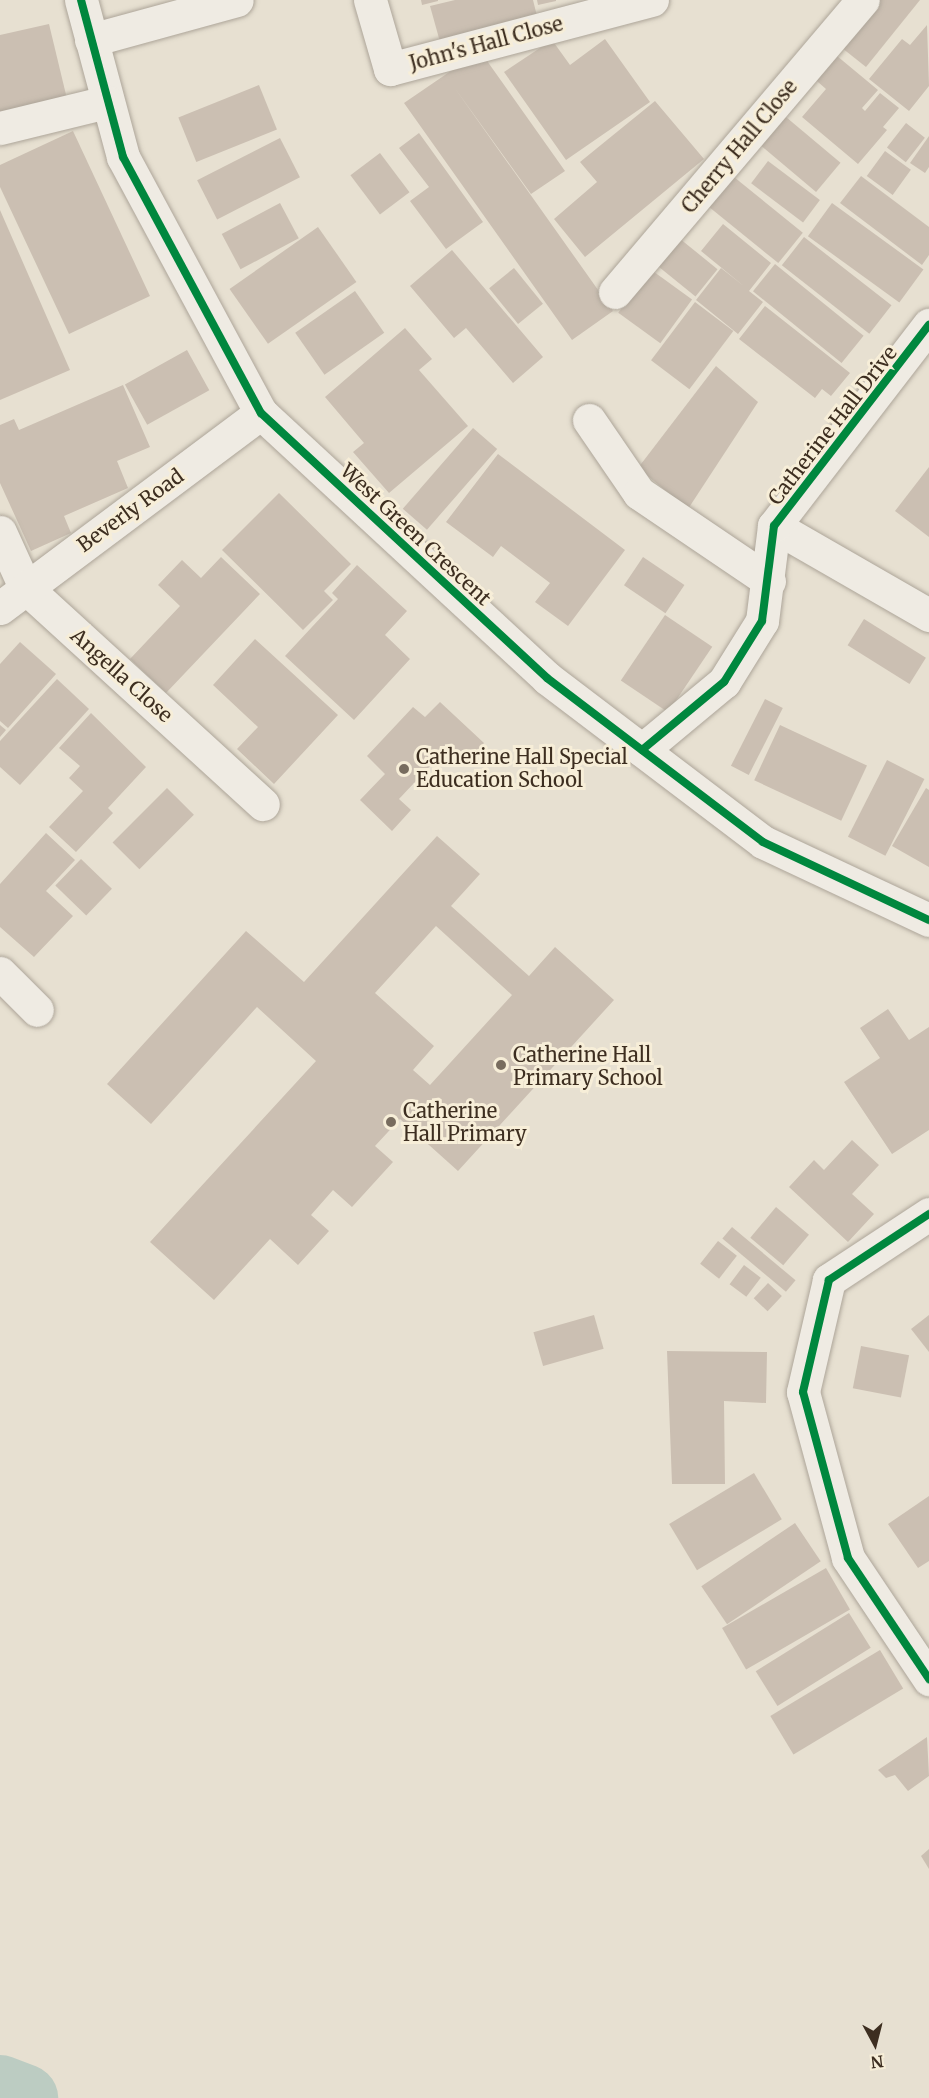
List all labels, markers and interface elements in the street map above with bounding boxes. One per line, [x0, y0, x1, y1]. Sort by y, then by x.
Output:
street label: John's Hall Close [407, 11, 565, 75]
street label: Cherry Hall Close [676, 75, 802, 217]
street label: Catherine Hall Drive [763, 341, 901, 509]
street label: West Green Crescent [336, 458, 496, 610]
street label: Beverly Road [72, 463, 188, 557]
street label: Angella Close [66, 623, 178, 727]
place label: Catherine Hall Special Education School [416, 745, 628, 792]
marker: Catherine Hall Special Education School [397, 762, 411, 776]
place label: Catherine Hall Primary School [513, 1042, 663, 1089]
marker: Catherine Hall Primary School [494, 1058, 508, 1072]
place label: Catherine Hall Primary [403, 1098, 527, 1145]
marker: Catherine Hall Primary [384, 1115, 398, 1129]
north arrow [845, 2014, 905, 2074]
text: N [870, 2051, 885, 2073]

